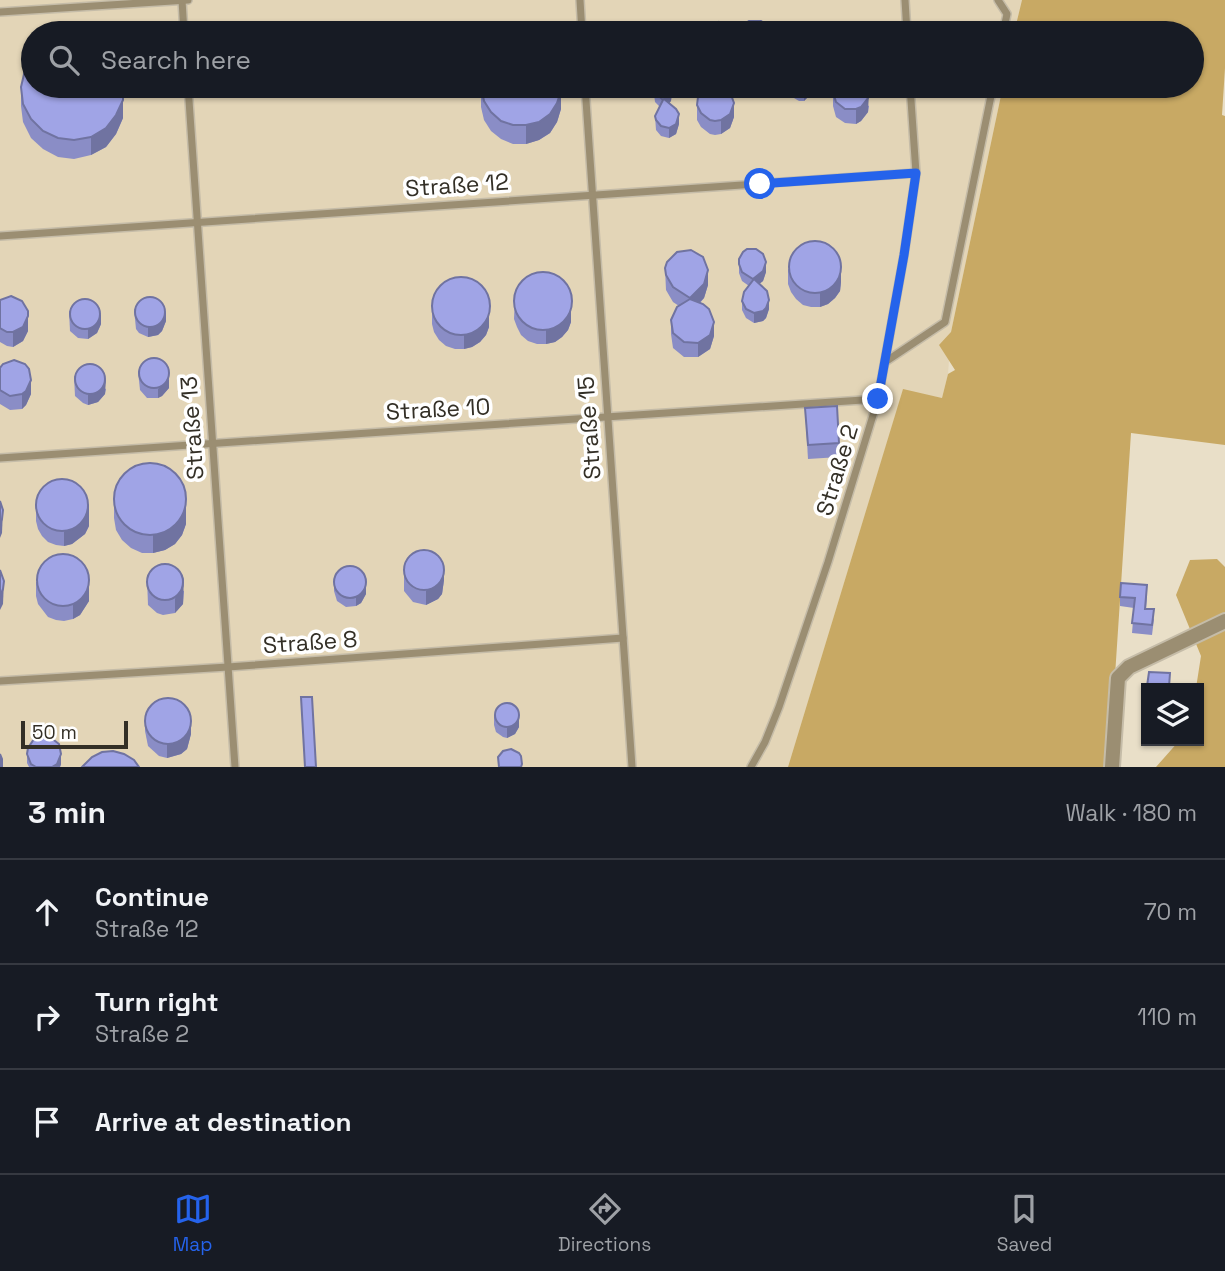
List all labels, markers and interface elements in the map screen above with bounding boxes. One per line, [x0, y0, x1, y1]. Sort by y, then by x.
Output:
search box [21, 21, 1204, 98]
icon: search [45, 41, 83, 79]
text: Search here [101, 43, 251, 77]
street label: Straße 12 [404, 166, 510, 204]
route start [744, 168, 775, 199]
street label: Straße 13 [173, 375, 211, 481]
street label: Straße 15 [570, 375, 608, 481]
route end [862, 383, 893, 414]
street label: Straße 10 [385, 391, 491, 427]
street label: Straße 2 [809, 421, 865, 519]
street label: Straße 8 [262, 624, 358, 660]
map controls [1141, 683, 1204, 746]
button: layers [1141, 683, 1204, 746]
scale bar [21, 718, 128, 750]
text: 50 m [32, 720, 77, 745]
text: 3 min [28, 793, 106, 832]
text: Walk · 180 m [1065, 798, 1197, 828]
text: Continue [95, 880, 209, 914]
icon: ahead [28, 893, 66, 931]
text: 70 m [1144, 897, 1197, 927]
text: Straße 12 [95, 914, 199, 944]
text: Turn right [95, 985, 219, 1019]
icon: right [28, 998, 66, 1036]
text: 110 m [1137, 1002, 1197, 1032]
text: Straße 2 [95, 1019, 189, 1049]
icon: arrive [28, 1103, 66, 1141]
text: Arrive at destination [95, 1105, 352, 1139]
tab: Map [173, 1190, 212, 1257]
tab: Directions [558, 1190, 651, 1257]
tab: Saved [997, 1190, 1052, 1257]

